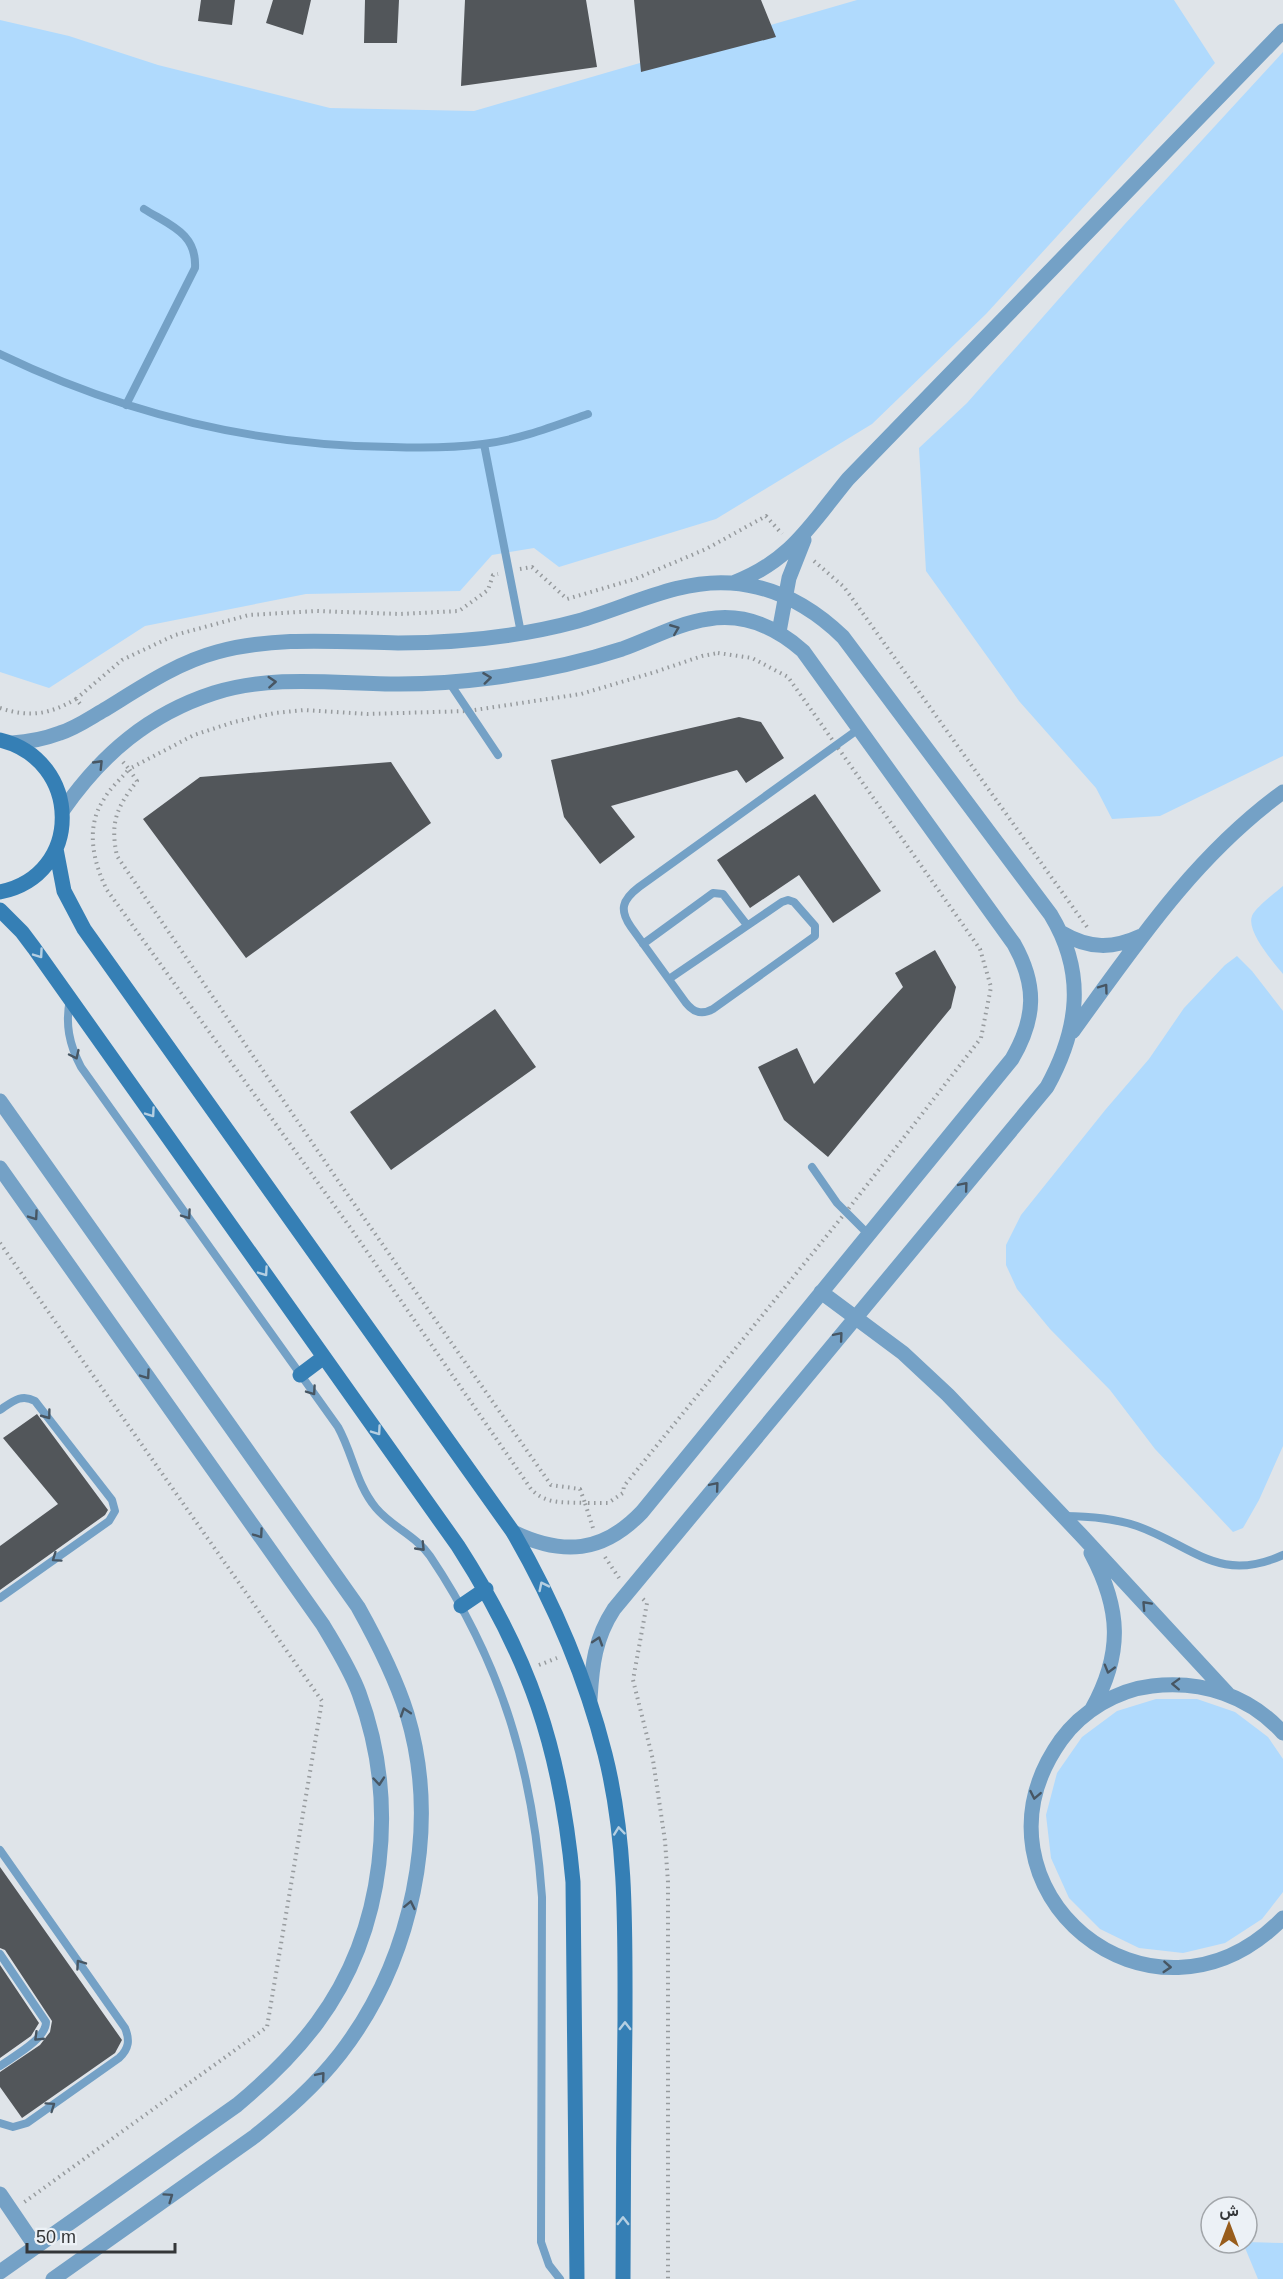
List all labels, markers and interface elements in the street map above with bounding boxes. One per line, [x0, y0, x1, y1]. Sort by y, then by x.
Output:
one-way arrow [669, 624, 680, 636]
one-way arrow [483, 673, 492, 685]
one-way arrow [267, 676, 276, 689]
one-way arrow [92, 760, 103, 771]
one-way arrow [32, 947, 43, 958]
one-way arrow [1097, 984, 1108, 995]
one-way arrow [68, 1048, 80, 1059]
one-way arrow [144, 1107, 155, 1118]
one-way arrow [957, 1182, 968, 1193]
one-way arrow [179, 1208, 190, 1219]
one-way arrow [27, 1209, 38, 1220]
one-way arrow [257, 1266, 268, 1277]
one-way arrow [832, 1332, 843, 1343]
one-way arrow [139, 1368, 150, 1379]
one-way arrow [305, 1384, 316, 1395]
one-way arrow [40, 1409, 51, 1420]
one-way arrow [370, 1425, 381, 1436]
one-way arrow [707, 1482, 718, 1493]
one-way arrow [252, 1527, 263, 1538]
one-way arrow [414, 1539, 425, 1550]
one-way arrow [51, 1551, 62, 1562]
one-way arrow [538, 1581, 550, 1592]
one-way arrow [1142, 1601, 1153, 1611]
one-way arrow [590, 1636, 603, 1647]
one-way arrow [1104, 1663, 1116, 1674]
one-way arrow [1172, 1678, 1181, 1691]
one-way arrow [400, 1707, 413, 1718]
one-way arrow [372, 1777, 385, 1786]
one-way arrow [1029, 1790, 1042, 1800]
one-way arrow [613, 1826, 625, 1835]
one-way arrow [402, 1900, 415, 1910]
one-way arrow [76, 1959, 87, 1970]
one-way arrow [1163, 1960, 1172, 1973]
one-way arrow [618, 2021, 631, 2030]
one-way arrow [35, 2030, 45, 2041]
one-way arrow [314, 2072, 325, 2083]
one-way arrow [45, 2102, 56, 2113]
one-way arrow [162, 2193, 173, 2204]
north arrow [1199, 2195, 1259, 2255]
text: ش [1219, 2202, 1239, 2220]
scale bar [27, 2216, 176, 2254]
one-way arrow [617, 2216, 629, 2225]
text: 50 m [36, 2227, 76, 2247]

